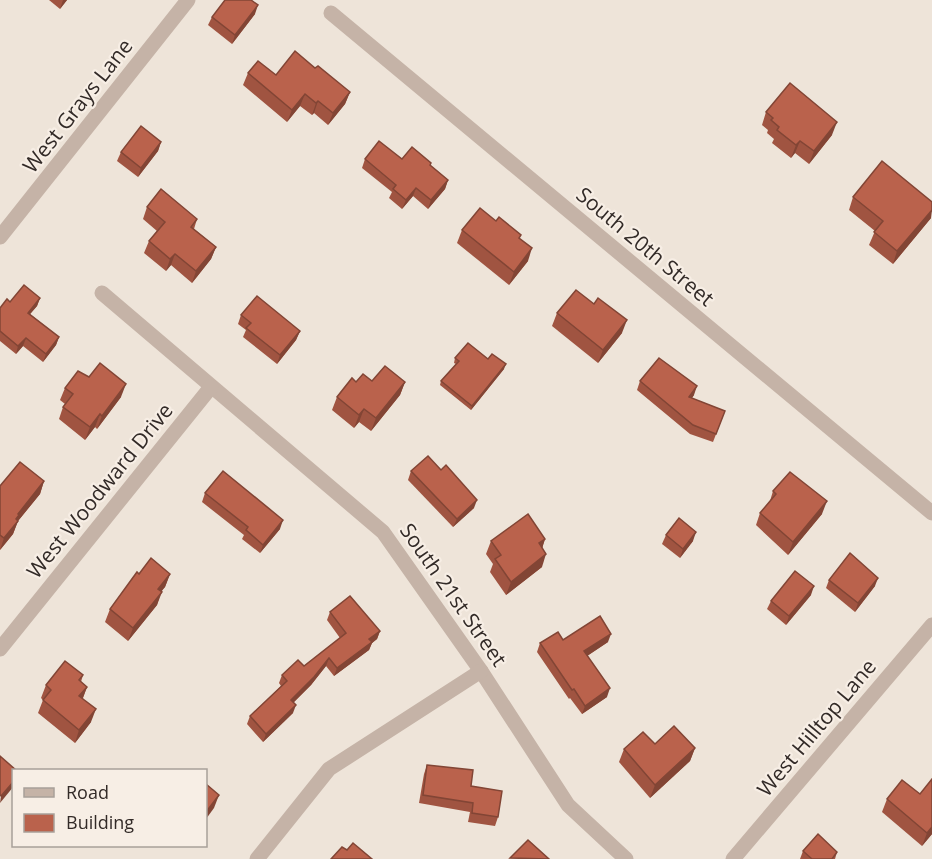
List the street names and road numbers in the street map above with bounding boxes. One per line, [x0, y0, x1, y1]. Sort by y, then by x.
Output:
street label: West Grays Lane [16, 33, 138, 178]
street label: South 20th Street [571, 180, 720, 312]
street label: West Woodward Drive [20, 397, 179, 584]
street label: South 21st Street [394, 517, 514, 671]
street label: West Hilltop Lane [750, 653, 882, 802]

